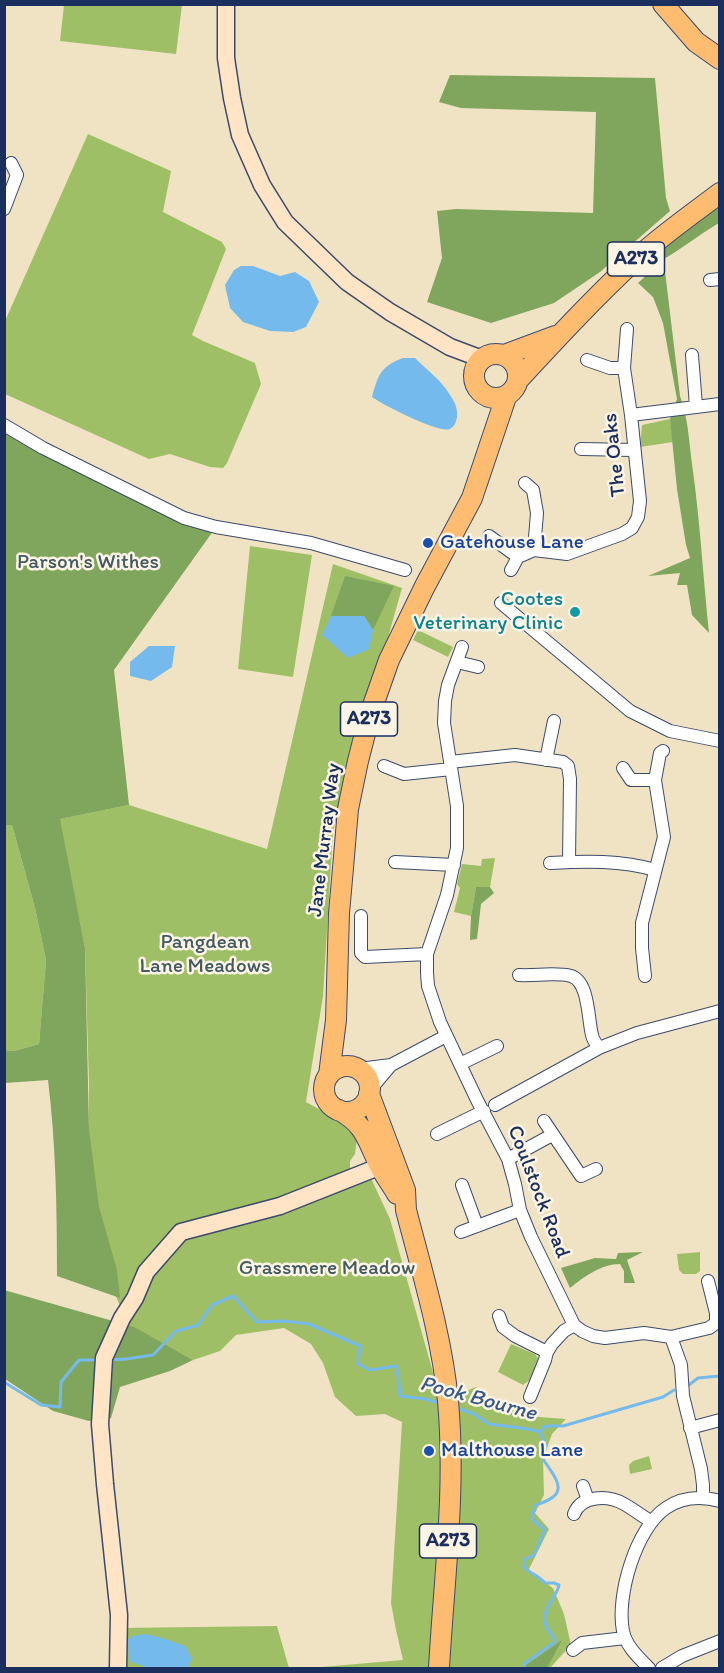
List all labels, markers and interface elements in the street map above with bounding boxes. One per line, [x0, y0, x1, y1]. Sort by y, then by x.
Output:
road number: A273 [608, 242, 664, 276]
street label: The Oaks [598, 412, 632, 498]
place label: Gatehouse Lane [440, 530, 584, 556]
marker: Gatehouse Lane [421, 536, 435, 550]
park label: Parson's Withes [17, 550, 159, 576]
place label: Cootes Veterinary Clinic [413, 587, 563, 637]
marker: Cootes Veterinary Clinic [568, 605, 582, 619]
road number: A273 [340, 702, 398, 736]
street label: Jane Murray Way [303, 762, 347, 918]
park label: Pangdean Lane Meadows [140, 930, 270, 980]
street label: Coulstock Road [501, 1122, 575, 1262]
park label: Grassmere Meadow [239, 1256, 415, 1282]
water label: Pook Bourne [417, 1371, 539, 1427]
place label: Malthouse Lane [441, 1438, 583, 1464]
marker: Malthouse Lane [422, 1444, 436, 1458]
road number: A273 [420, 1524, 476, 1558]

